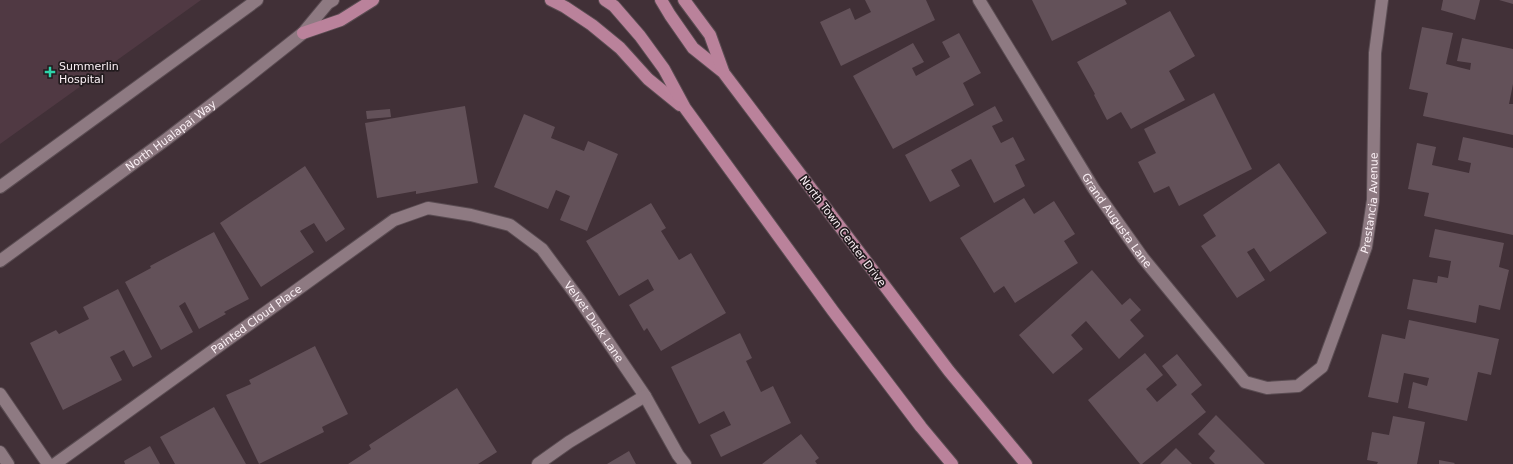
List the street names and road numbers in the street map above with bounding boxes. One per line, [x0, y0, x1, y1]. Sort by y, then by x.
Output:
street label: North Hualapai Way [123, 97, 219, 174]
street label: Prestancia Avenue [1358, 152, 1381, 256]
street label: Grand Augusta Lane [1079, 171, 1154, 271]
street label: North Town Center Drive [797, 173, 889, 289]
street label: Velvet Dusk Lane [561, 279, 626, 365]
street label: Painted Cloud Place [209, 282, 305, 357]

